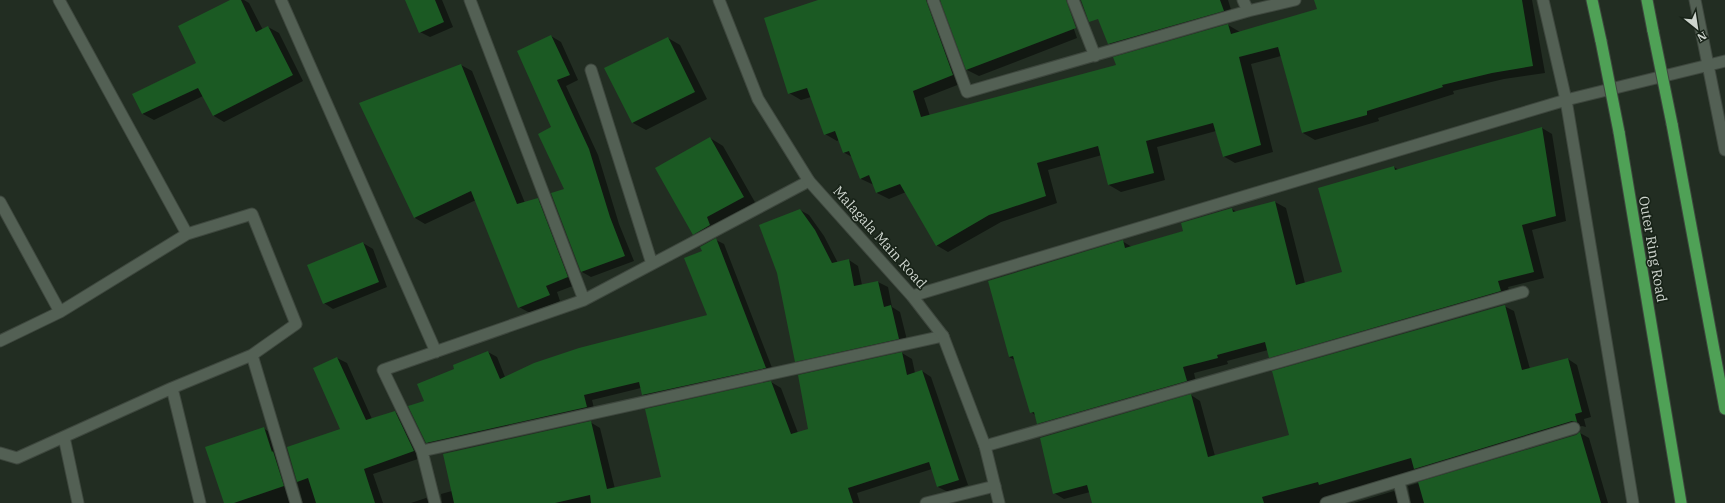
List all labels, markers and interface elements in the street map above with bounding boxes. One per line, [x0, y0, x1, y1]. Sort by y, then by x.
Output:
north arrow [1677, 8, 1717, 48]
text: N [1694, 28, 1709, 45]
street label: Malagala Main Road [829, 182, 931, 292]
street label: Outer Ring Road [1635, 194, 1671, 304]

